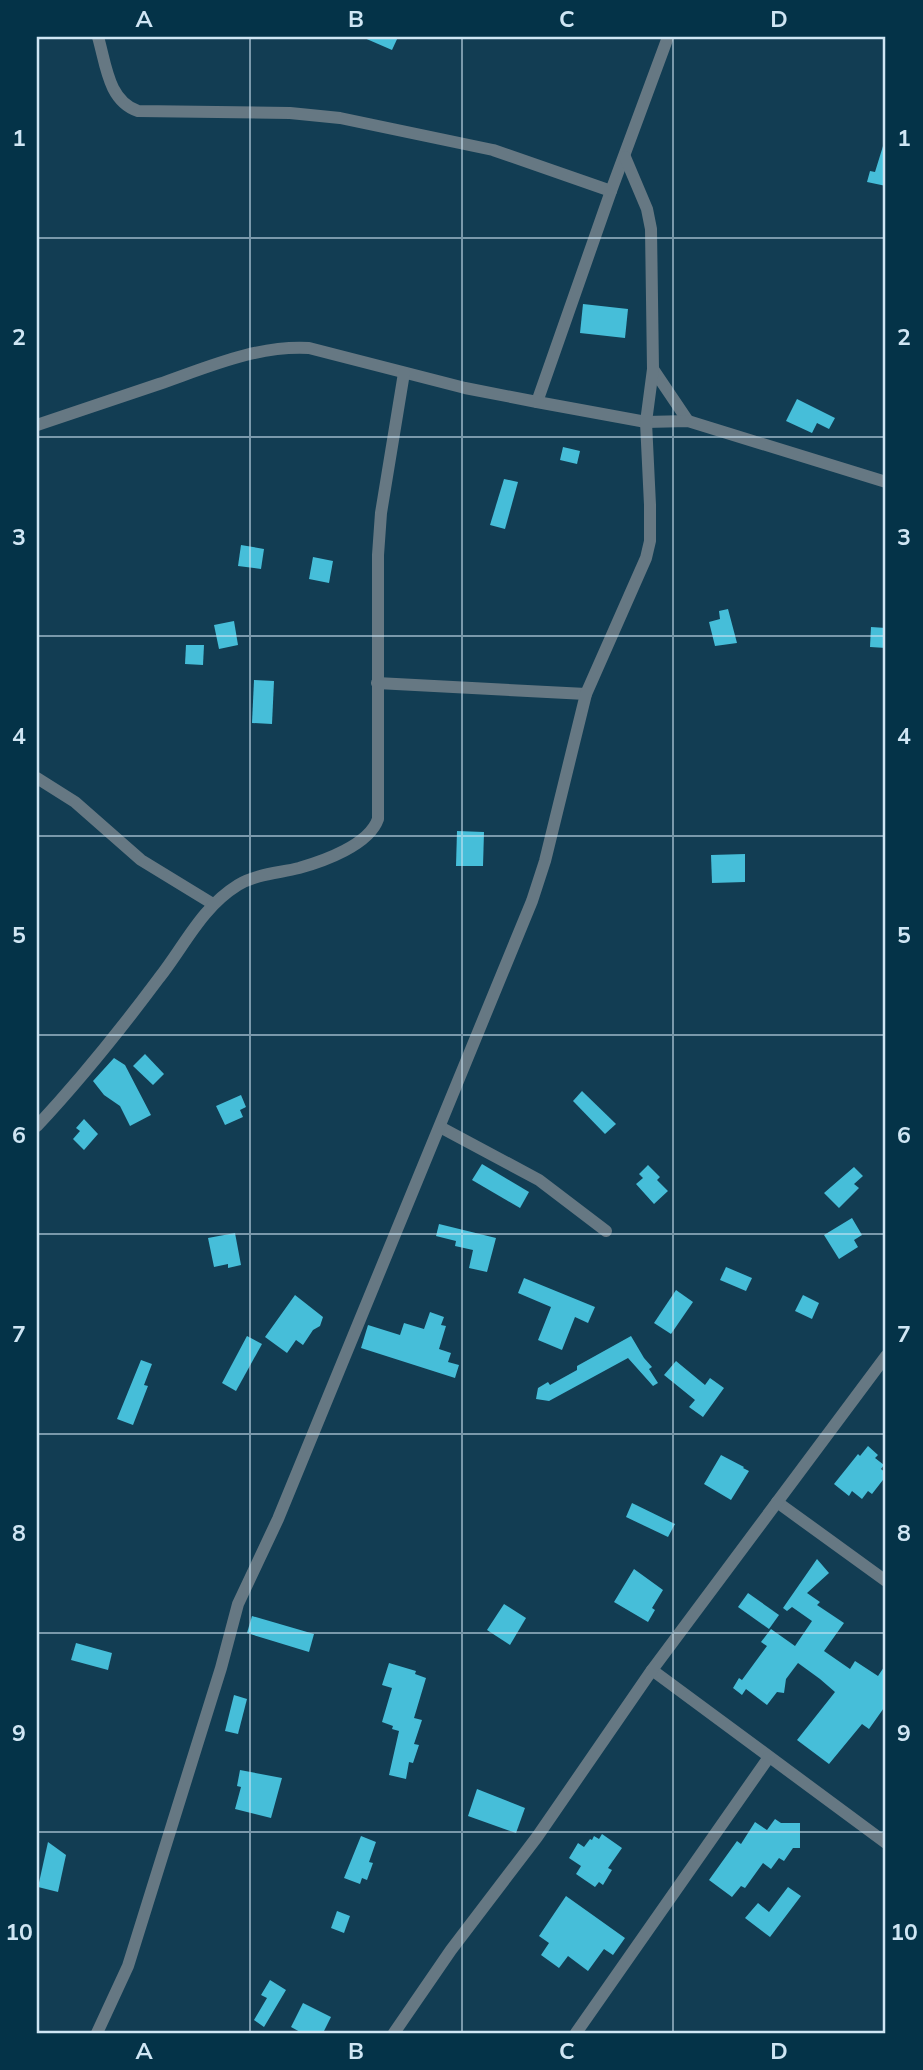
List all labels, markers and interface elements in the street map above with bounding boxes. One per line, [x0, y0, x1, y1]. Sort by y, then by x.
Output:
text: A [135, 4, 153, 33]
text: B [348, 4, 364, 33]
text: C [559, 4, 575, 33]
text: D [770, 4, 788, 33]
text: 1 [12, 123, 26, 152]
text: 1 [897, 123, 911, 152]
text: 2 [12, 322, 26, 351]
text: 2 [897, 322, 911, 351]
text: 3 [12, 522, 26, 551]
text: 3 [897, 522, 911, 551]
text: 4 [12, 721, 26, 750]
text: 4 [897, 721, 911, 750]
text: 5 [12, 920, 26, 949]
text: 5 [897, 920, 911, 949]
text: 6 [12, 1120, 26, 1149]
text: 6 [897, 1120, 911, 1149]
text: 7 [12, 1319, 26, 1348]
text: 7 [897, 1319, 911, 1348]
text: 8 [12, 1518, 26, 1547]
text: 8 [897, 1518, 911, 1547]
text: 9 [12, 1718, 26, 1747]
text: 9 [897, 1718, 911, 1747]
text: 10 [5, 1917, 33, 1946]
text: 10 [890, 1917, 918, 1946]
text: A [135, 2036, 153, 2065]
text: B [348, 2036, 364, 2065]
text: C [559, 2036, 575, 2065]
text: D [770, 2036, 788, 2065]

